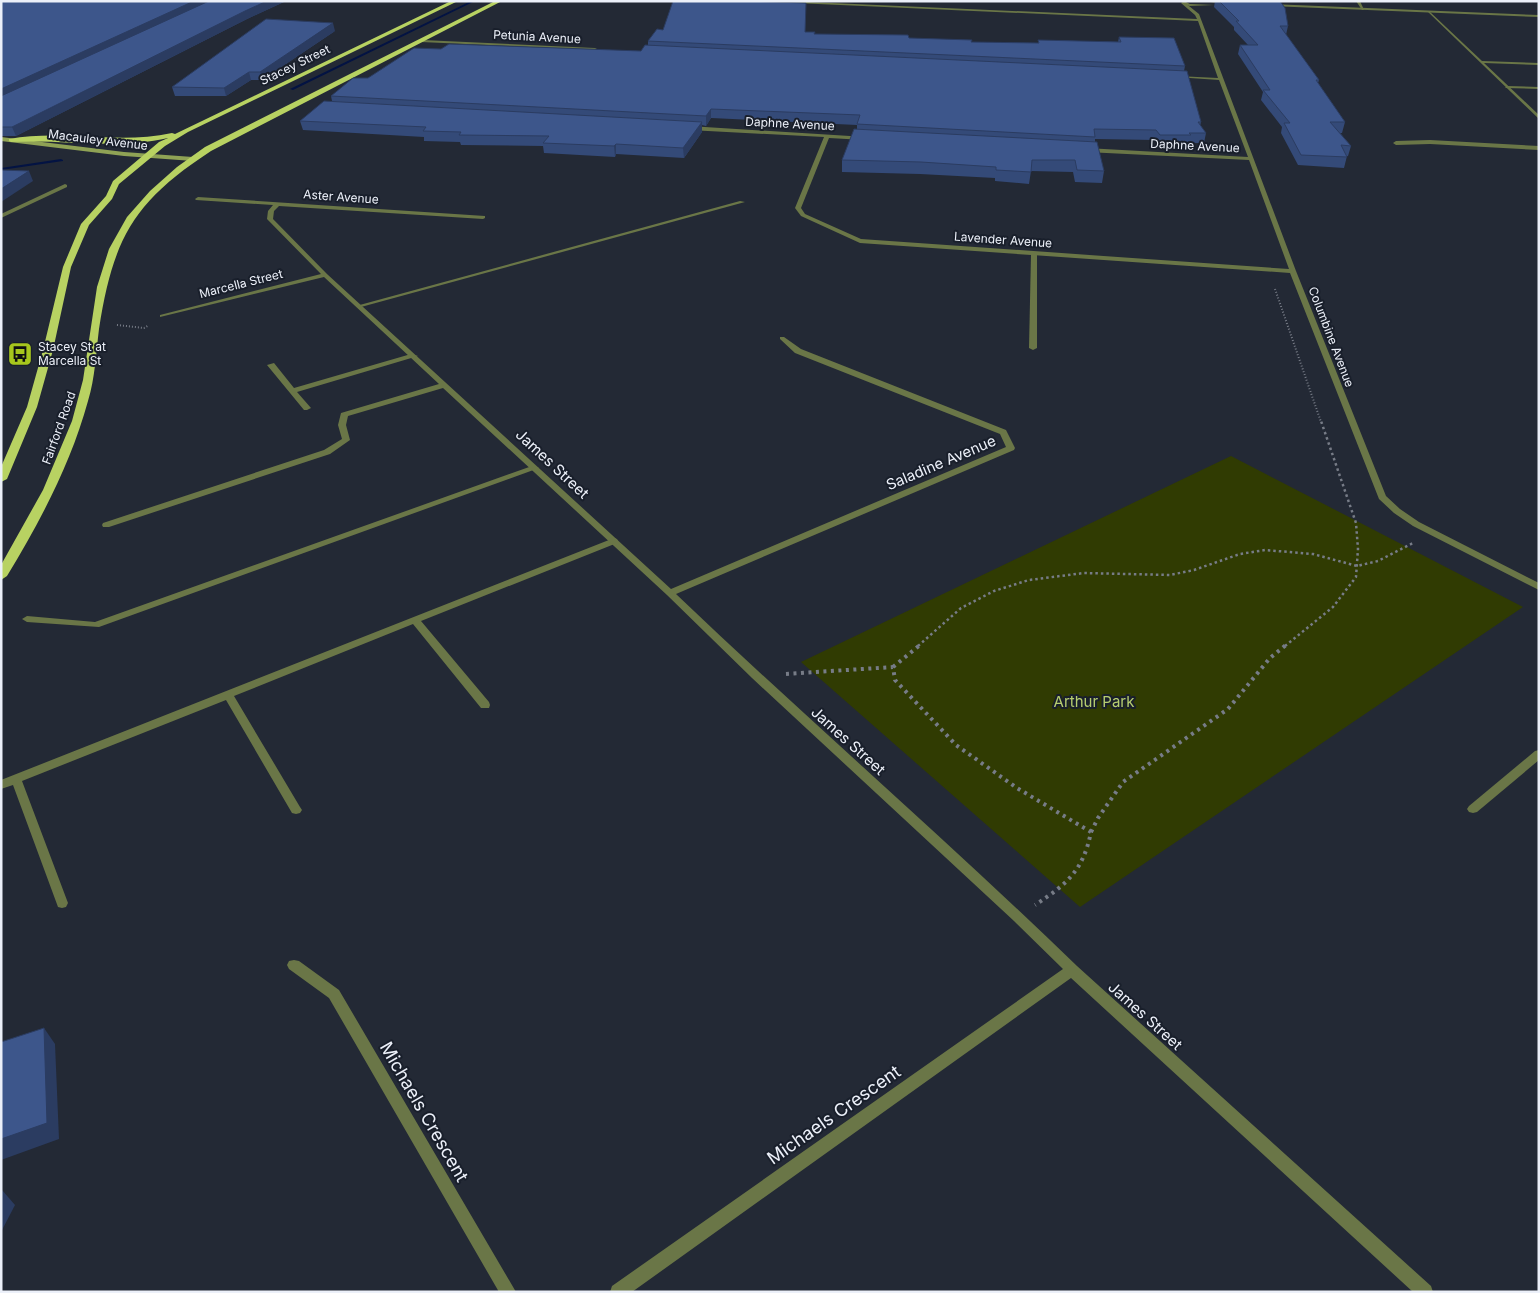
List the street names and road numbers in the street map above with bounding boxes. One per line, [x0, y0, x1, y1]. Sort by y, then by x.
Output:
street label: Petunia Avenue [493, 27, 581, 46]
street label: Stacey Street [257, 41, 332, 88]
street label: Daphne Avenue [745, 114, 835, 133]
street label: Macauley Avenue [47, 126, 149, 153]
street label: Daphne Avenue [1150, 136, 1240, 155]
street label: Aster Avenue [303, 186, 379, 207]
street label: Lavender Avenue [953, 229, 1053, 250]
street label: Marcella Street [198, 266, 284, 301]
street label: Columbine Avenue [1305, 284, 1358, 389]
street label: Fairford Road [38, 389, 79, 466]
street label: James Street [512, 425, 593, 502]
street label: Saladine Avenue [883, 431, 999, 494]
street label: James Street [807, 702, 889, 779]
street label: James Street [1104, 977, 1186, 1054]
street label: Michaels Crescent [376, 1038, 473, 1186]
street label: Michaels Crescent [763, 1061, 905, 1169]

